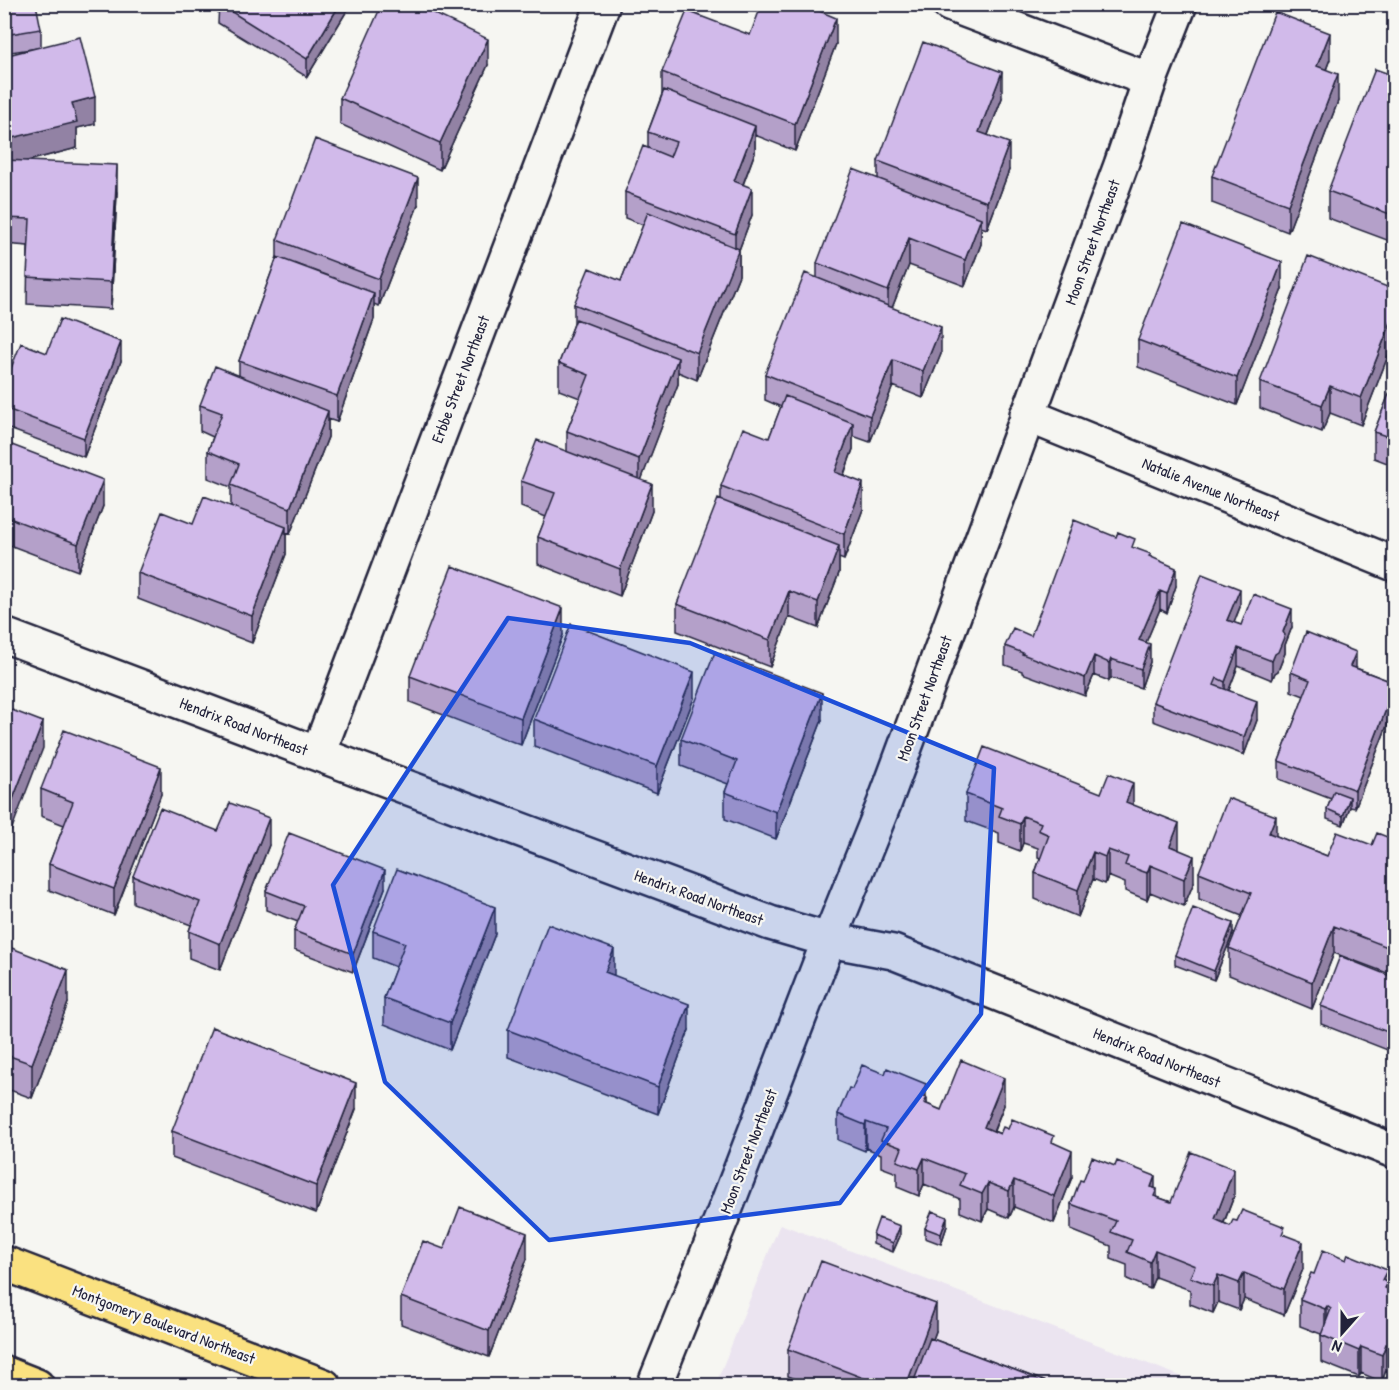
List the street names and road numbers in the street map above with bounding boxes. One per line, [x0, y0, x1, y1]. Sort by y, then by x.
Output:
street label: Moon Street Northeast [1059, 176, 1125, 308]
street label: Erbbe Street Northeast [426, 312, 495, 446]
street label: Natalie Avenue Northeast [1139, 451, 1283, 527]
street label: Moon Street Northeast [891, 632, 957, 764]
street label: Hendrix Road Northeast [177, 691, 312, 761]
street label: Hendrix Road Northeast [632, 863, 767, 931]
street label: Hendrix Road Northeast [1090, 1021, 1224, 1093]
street label: Moon Street Northeast [714, 1085, 782, 1217]
street label: Montgomery Boulevard Northeast [69, 1279, 259, 1369]

